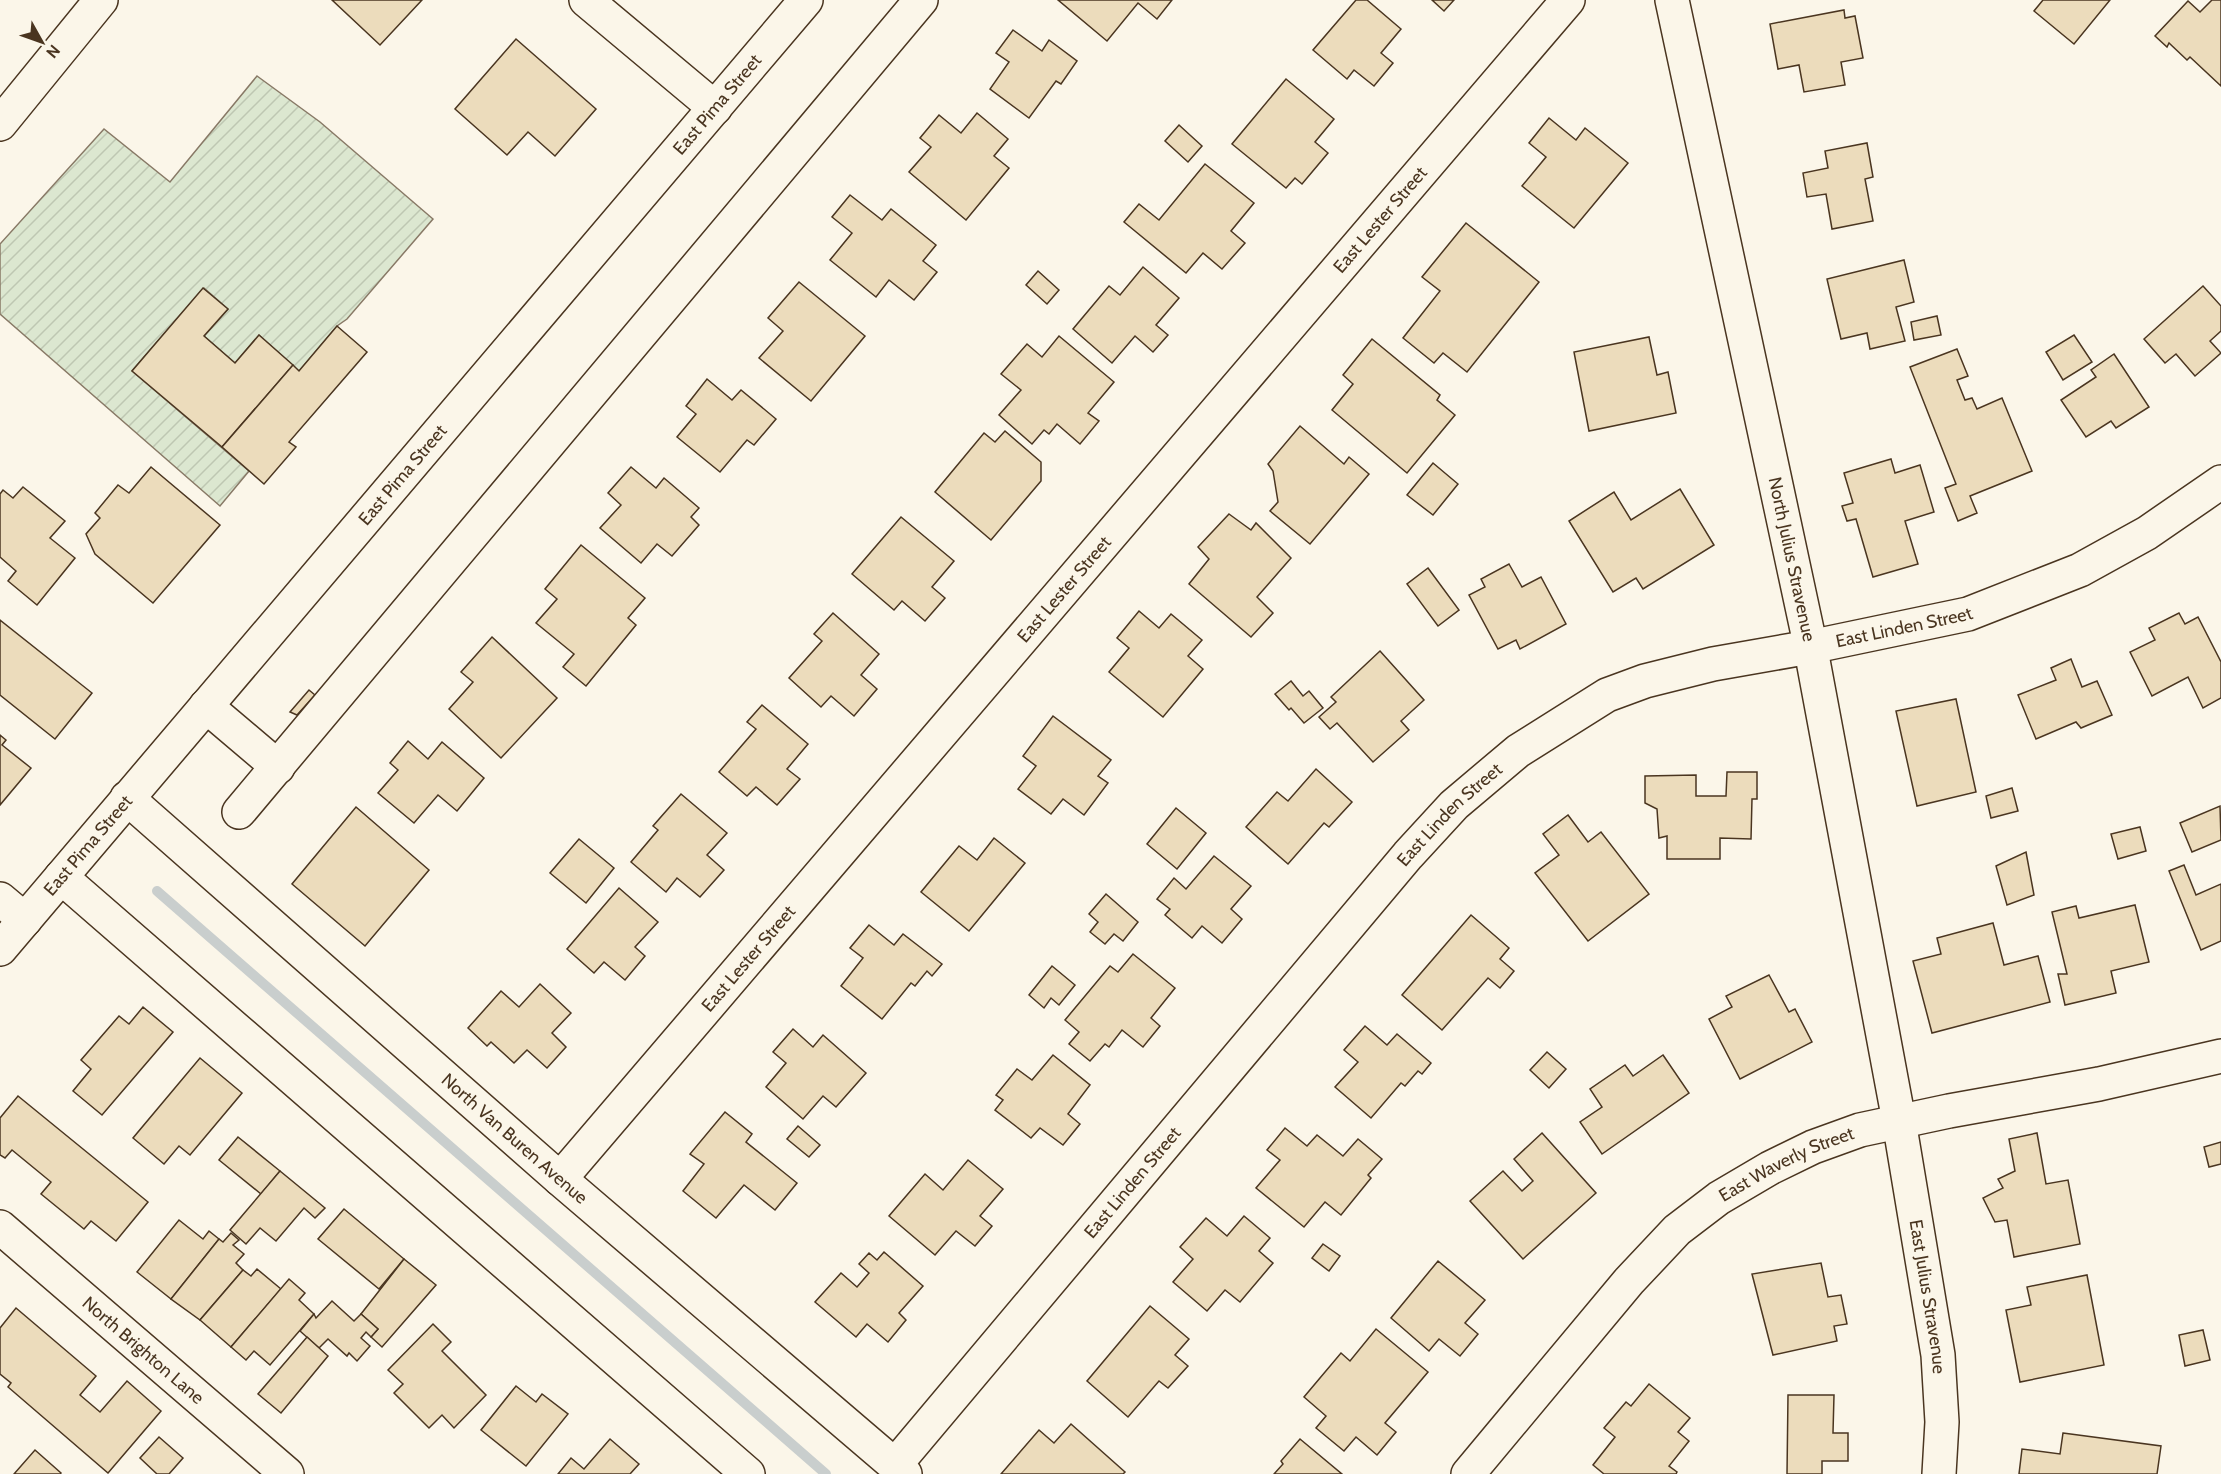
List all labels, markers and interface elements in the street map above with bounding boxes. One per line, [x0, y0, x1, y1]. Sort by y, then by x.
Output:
north arrow [12, 12, 72, 72]
text: N [42, 41, 64, 62]
street label: East Pima Street [668, 50, 766, 159]
street label: East Lester Street [1329, 162, 1432, 277]
street label: East Pima Street [354, 420, 452, 530]
street label: North Julius Stravenue [1764, 475, 1820, 644]
street label: East Lester Street [1013, 531, 1116, 647]
street label: East Linden Street [1834, 602, 1976, 652]
street label: East Linden Street [1392, 758, 1507, 871]
street label: East Pima Street [39, 791, 137, 900]
street label: East Lester Street [697, 901, 800, 1016]
street label: North Van Buren Avenue [437, 1069, 592, 1209]
street label: East Linden Street [1079, 1122, 1186, 1243]
street label: East Waverly Street [1715, 1122, 1857, 1207]
street label: East Julius Stravenue [1905, 1218, 1950, 1375]
street label: North Brighton Lane [78, 1292, 209, 1409]

